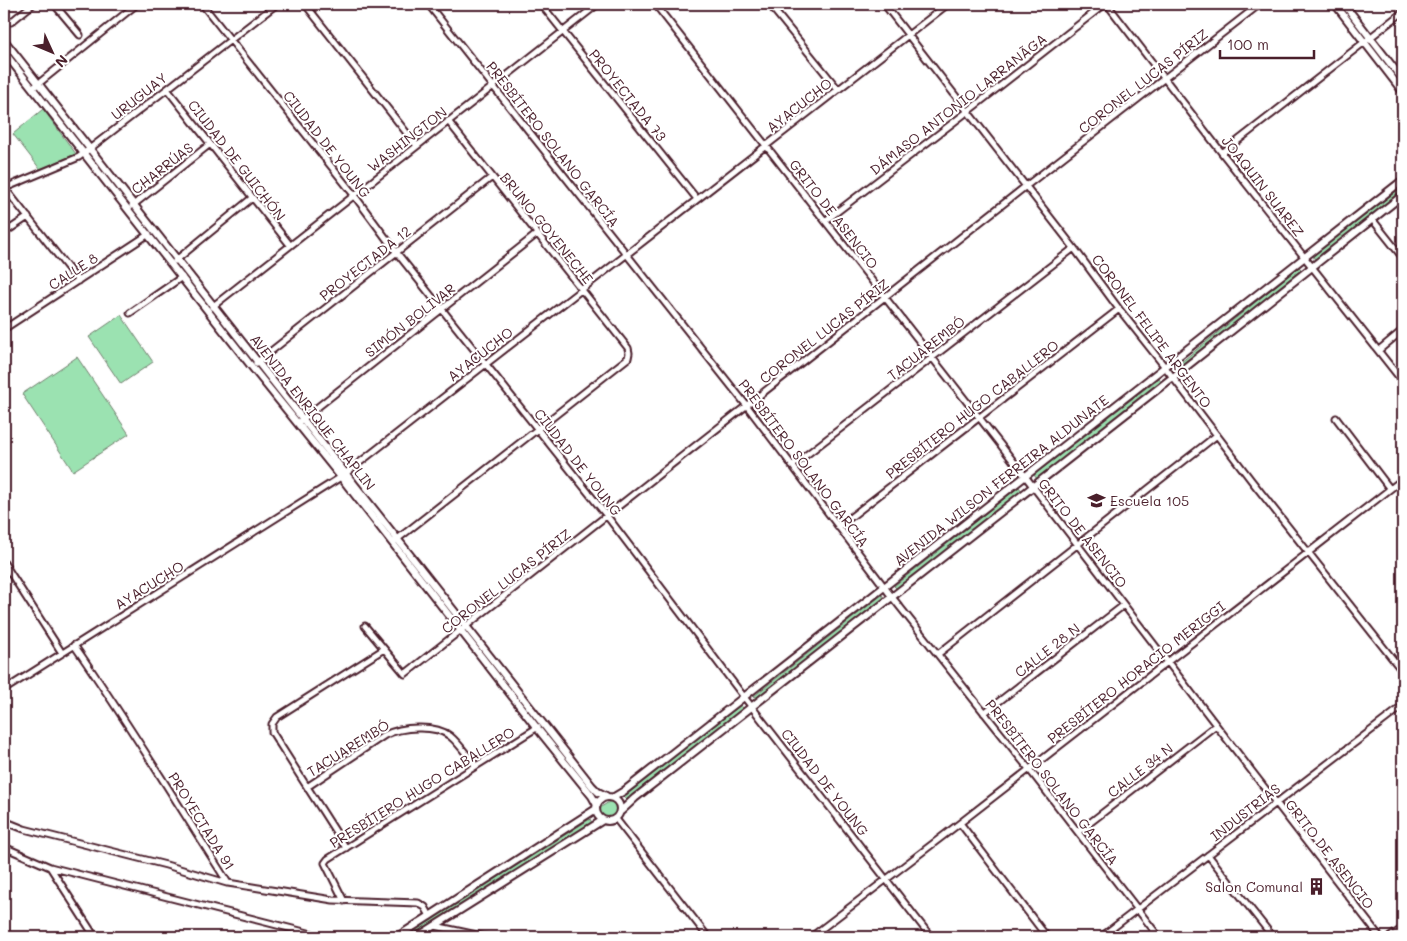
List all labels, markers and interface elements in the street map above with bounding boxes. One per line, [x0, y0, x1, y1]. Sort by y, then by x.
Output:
street label: CORONEL LUCAS PÍRIZ [1074, 24, 1212, 138]
north arrow [28, 28, 78, 78]
scale bar [1220, 28, 1313, 60]
street label: DÁMASO ANTONIO LARRANÃGA [866, 29, 1050, 179]
text: 100 m [1227, 34, 1269, 54]
street label: PROYECTADA 73 [585, 45, 671, 145]
text: N [51, 51, 72, 72]
street label: PRESBÍTERO SOLANO GARCÍA [482, 57, 624, 231]
street label: URUGUAY [107, 68, 171, 124]
street label: AYACUCHO [762, 73, 836, 137]
street label: CIUDAD DE YOUNG [279, 86, 375, 202]
street label: CIUDAD DE GUICHÓN [184, 96, 290, 224]
street label: WASHINGTON [363, 102, 451, 176]
street label: JOAQUIN SUAREZ [1218, 132, 1308, 240]
street label: CHARRÚAS [127, 138, 197, 198]
street label: GRITO DE ASENCIO [785, 155, 883, 273]
street label: BRUNO GOYENECHE [496, 168, 598, 288]
street label: PROYECTADA 12 [315, 221, 415, 305]
street label: CALLE 8 [45, 248, 101, 294]
street label: CORONEL FELIPE ARGENTO [1088, 250, 1216, 412]
street label: CORONEL LUCAS PÍRIZ [755, 274, 893, 388]
street label: SIMÓN BOLIVAR [361, 279, 459, 361]
street label: TACUAREMBÓ [883, 312, 969, 384]
street label: AYACUCHO [443, 322, 517, 386]
street label: AVENIDA ENRIQUE CHAPLIN [246, 330, 380, 494]
street label: PRESBÍTERO HUGO CABALLERO [882, 335, 1062, 483]
street label: PRESBÍTERO SOLANO GARCÍA [735, 375, 873, 551]
street label: AVENIDA WILSON FERREIRA ALDUNATE [890, 390, 1112, 570]
street label: CIUDAD DE YOUNG [530, 404, 626, 520]
street label: GRITO DE ASENCIO [1034, 474, 1132, 592]
school or university icon: Escuela 105 [1086, 490, 1106, 510]
place label: Escuela 105 [1110, 491, 1189, 510]
street label: CORONEL LUCAS PÍRIZ [437, 524, 575, 638]
street label: AYACUCHO [111, 556, 187, 614]
street label: PRESBÍTERO HORACIO MERIGGI [1043, 597, 1229, 747]
street label: CALLE 28 N [1010, 619, 1084, 681]
street label: PRESBÍTERO SOLANO GARCÍA [981, 695, 1123, 869]
street label: TACUAREMBÓ [303, 715, 393, 781]
street label: PRESBÍTERO HUGO CABALLERO [326, 722, 518, 852]
street label: CIUDAD DE YOUNG [777, 724, 873, 840]
street label: CALLE 34 N [1103, 738, 1177, 802]
street label: PROYECTADA 91 [164, 769, 240, 873]
street label: INDUSTRIAS [1206, 779, 1284, 845]
street label: GRITO DE ASENCIO [1281, 795, 1379, 913]
building icon: Salon Comunal [1307, 876, 1327, 896]
place label: Salon Comunal [1205, 877, 1303, 896]

